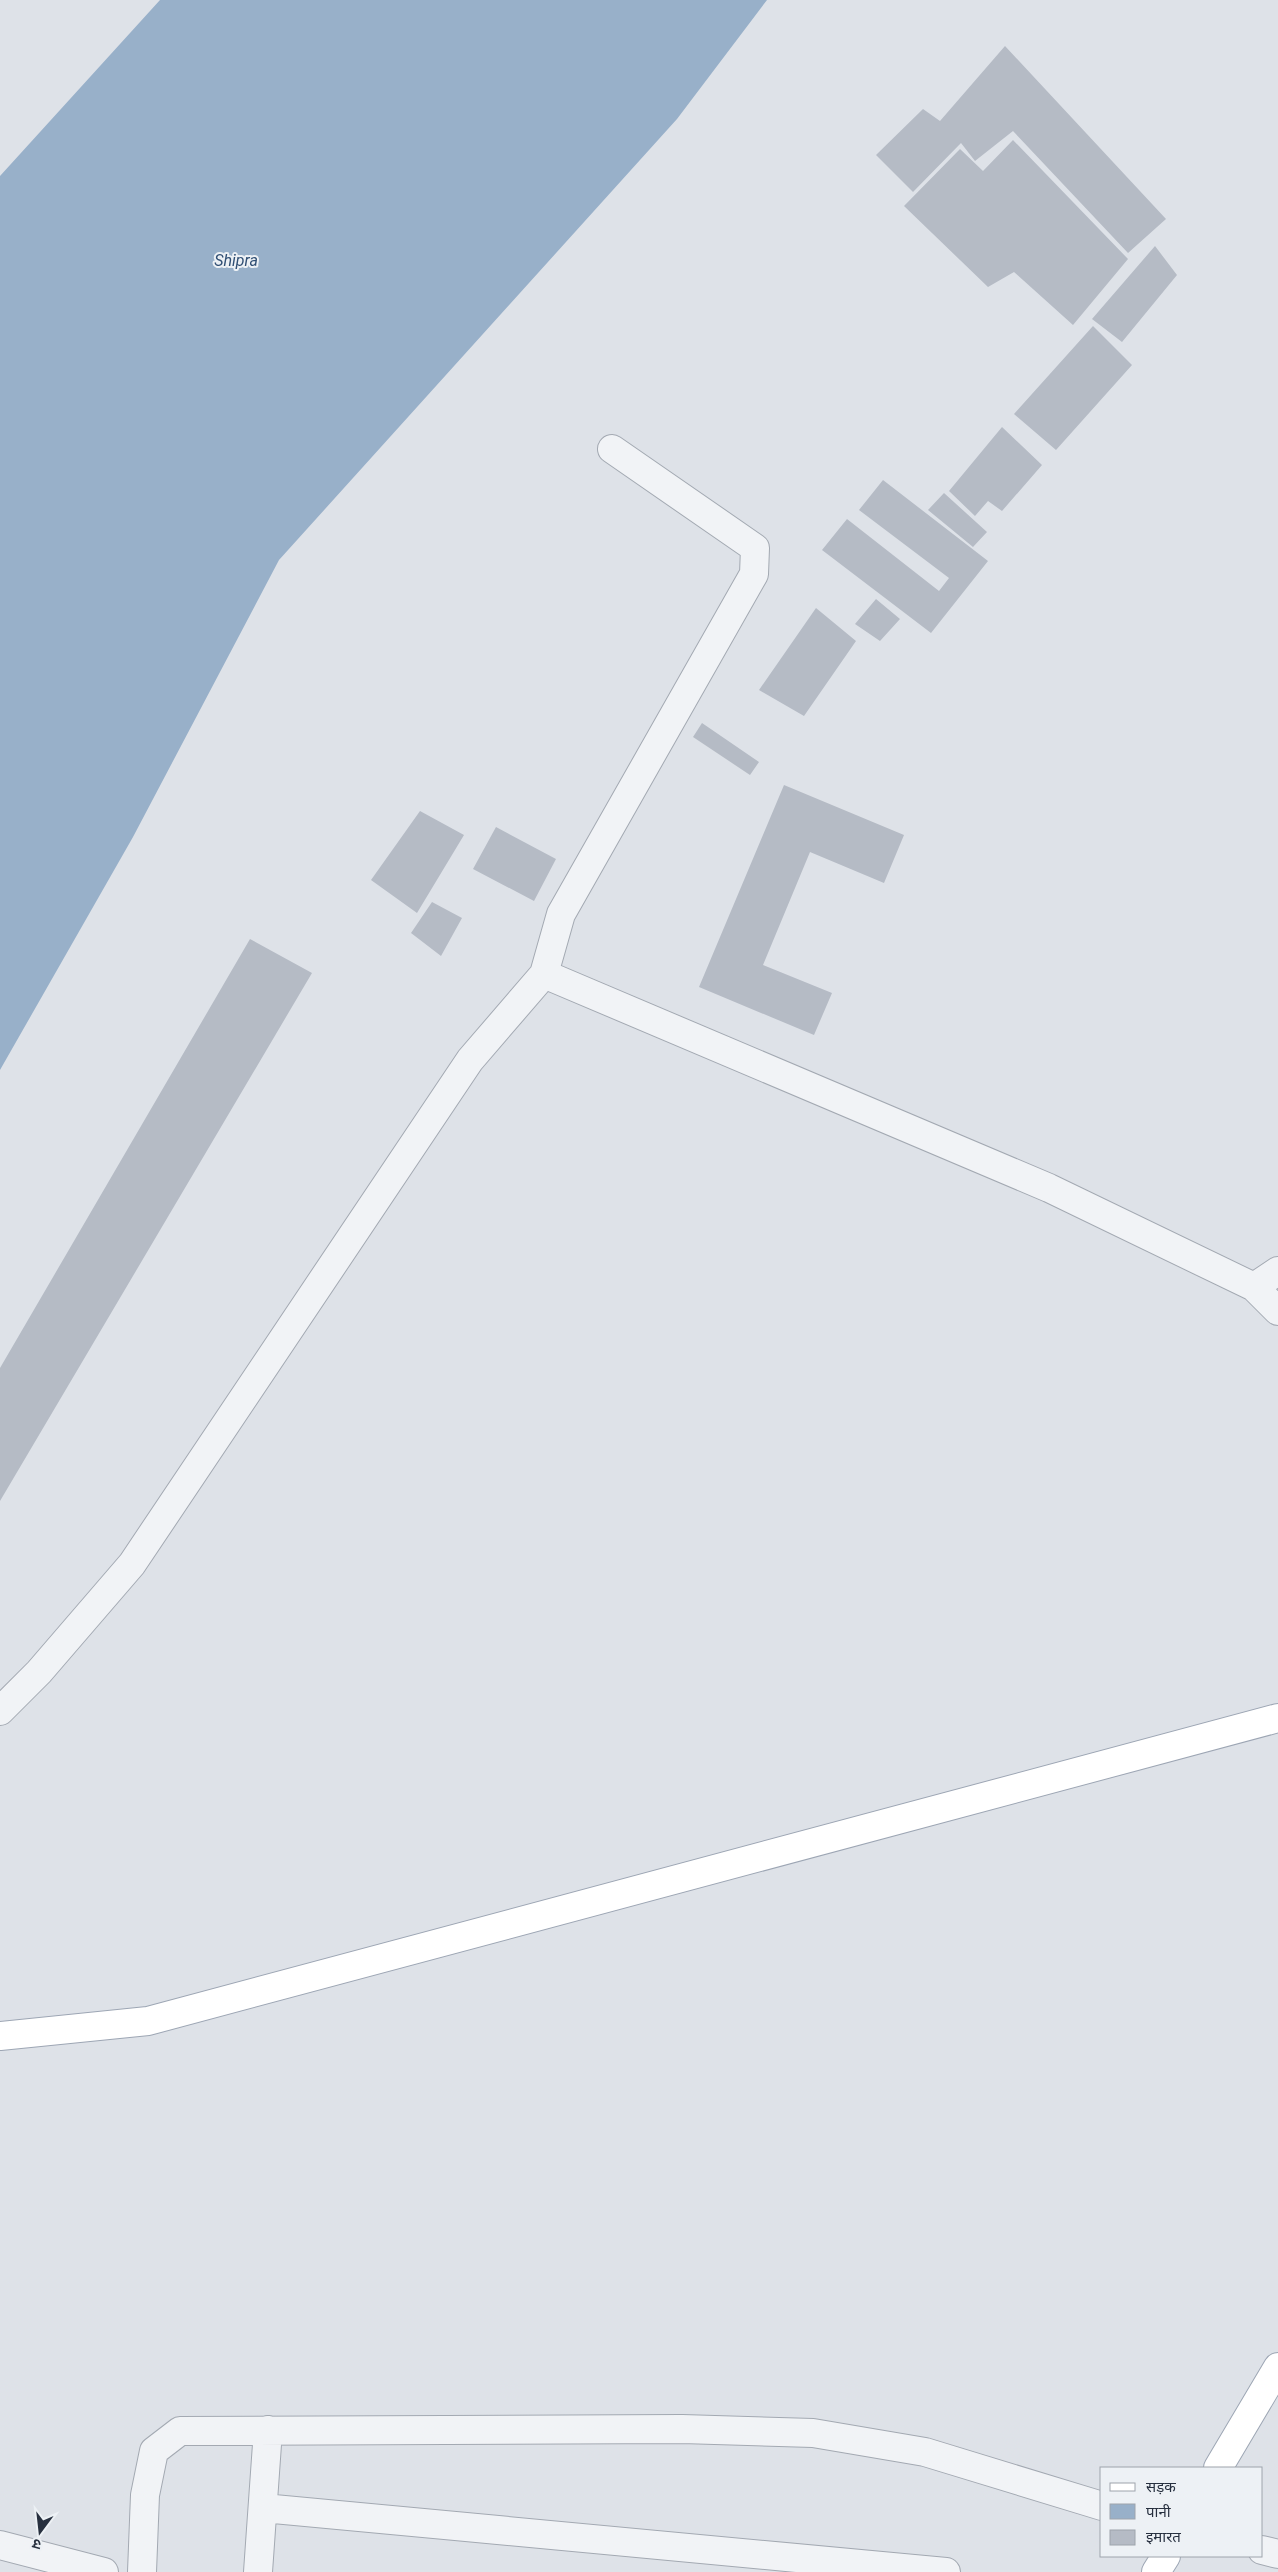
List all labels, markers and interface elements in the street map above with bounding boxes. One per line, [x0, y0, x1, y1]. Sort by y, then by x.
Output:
water label: Shipra [214, 251, 258, 270]
legend [1100, 2467, 1263, 2557]
text: सड़क [1146, 2478, 1176, 2496]
text: पानी [1146, 2503, 1172, 2521]
north arrow [15, 2507, 65, 2557]
text: इमारत [1146, 2528, 1181, 2546]
text: उ [30, 2536, 43, 2553]

